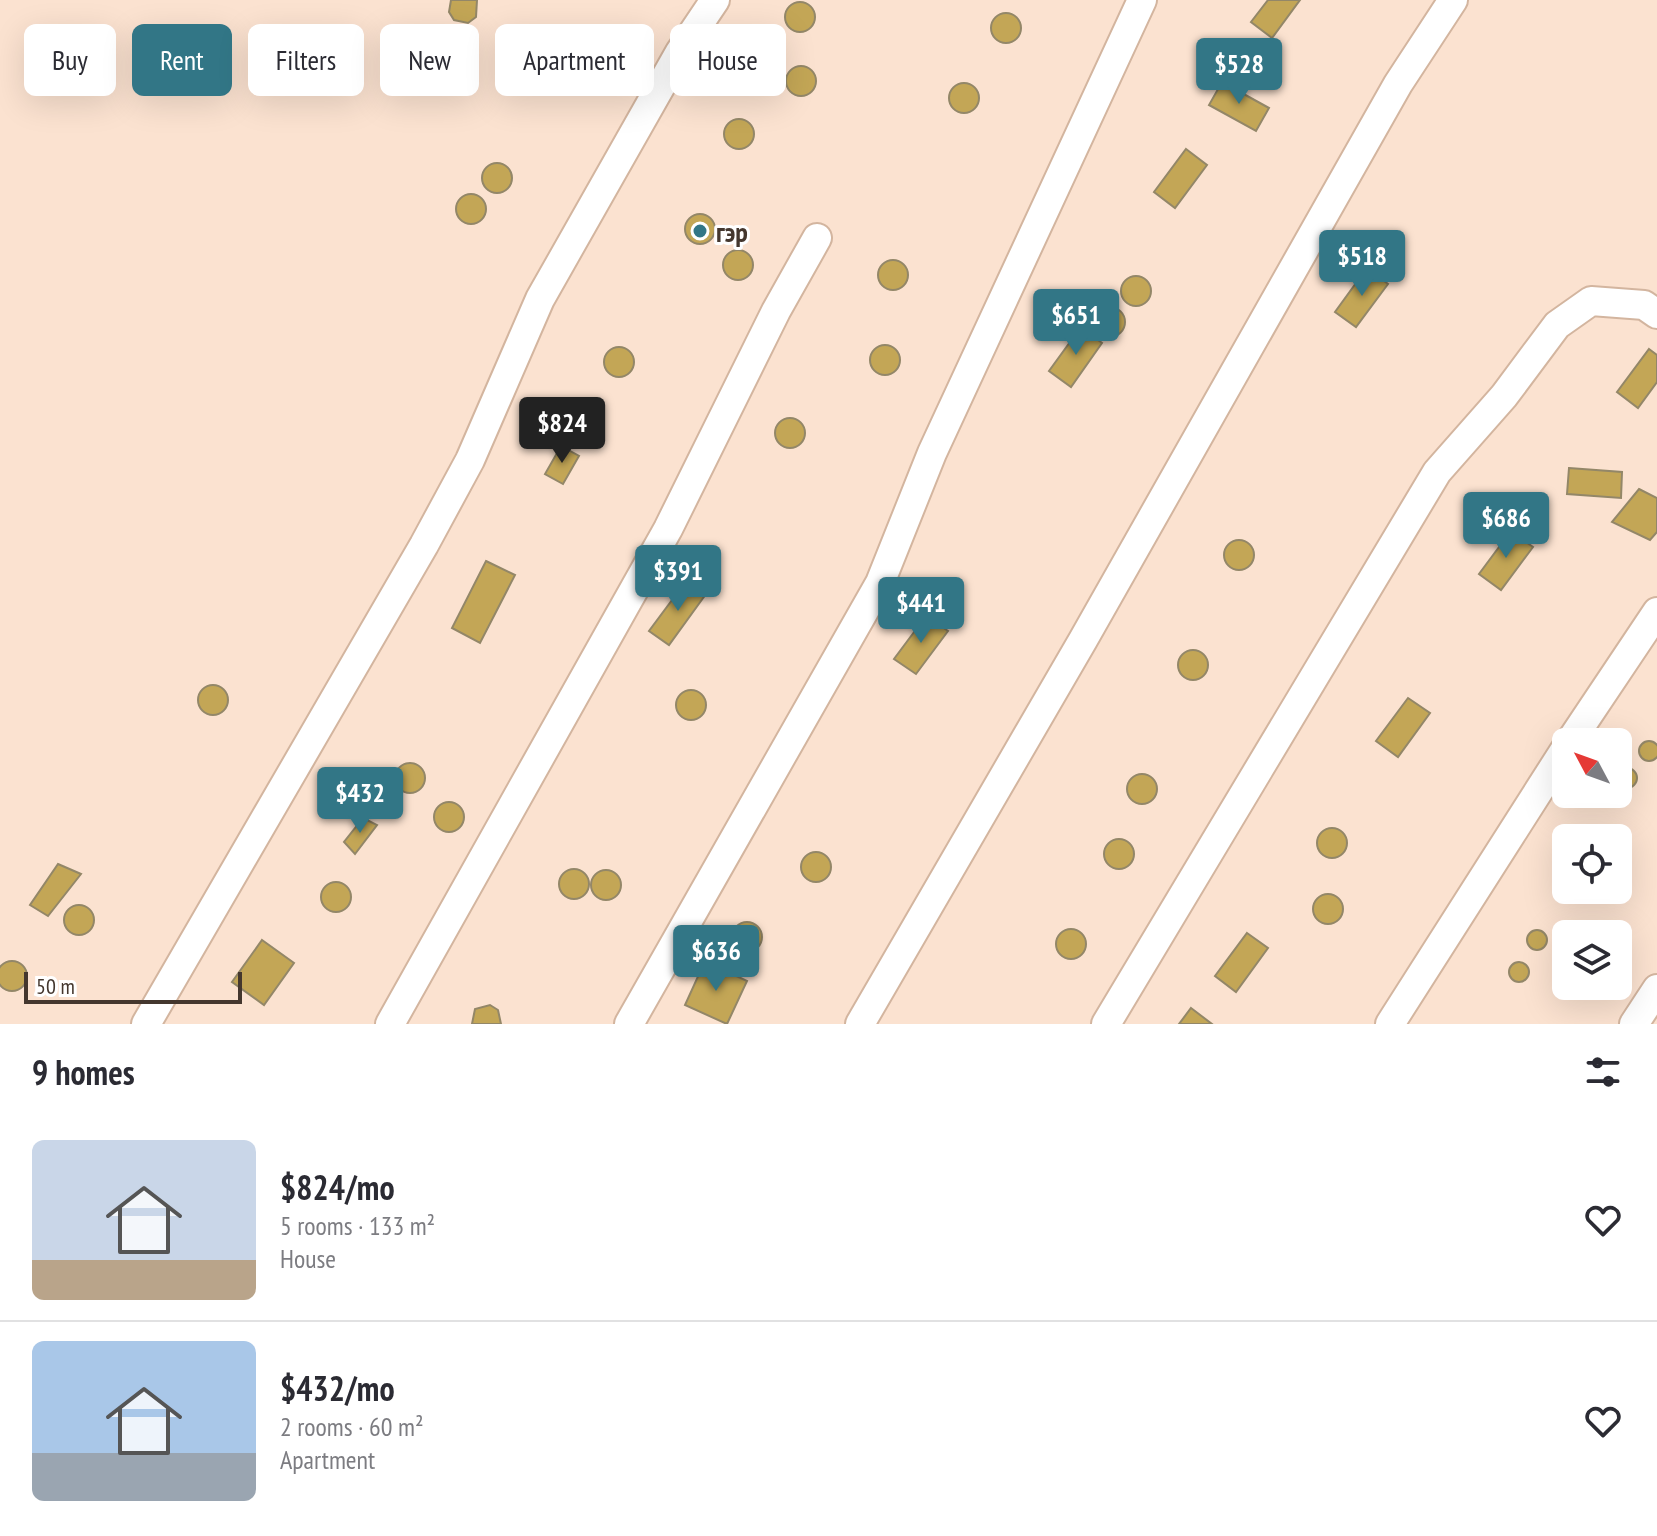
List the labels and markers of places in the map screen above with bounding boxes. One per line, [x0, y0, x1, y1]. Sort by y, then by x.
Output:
pin: $528 [1192, 38, 1286, 106]
place label: гэр [716, 213, 748, 250]
marker: гэр [691, 222, 709, 240]
pin: $518 [1315, 230, 1409, 298]
pin: $651 [1029, 289, 1123, 357]
pin: $824 [515, 397, 609, 465]
pin: $686 [1459, 492, 1553, 560]
pin: $391 [631, 545, 725, 613]
pin: $441 [874, 577, 968, 645]
pin: $432 [313, 767, 407, 835]
pin: $636 [669, 925, 763, 993]

